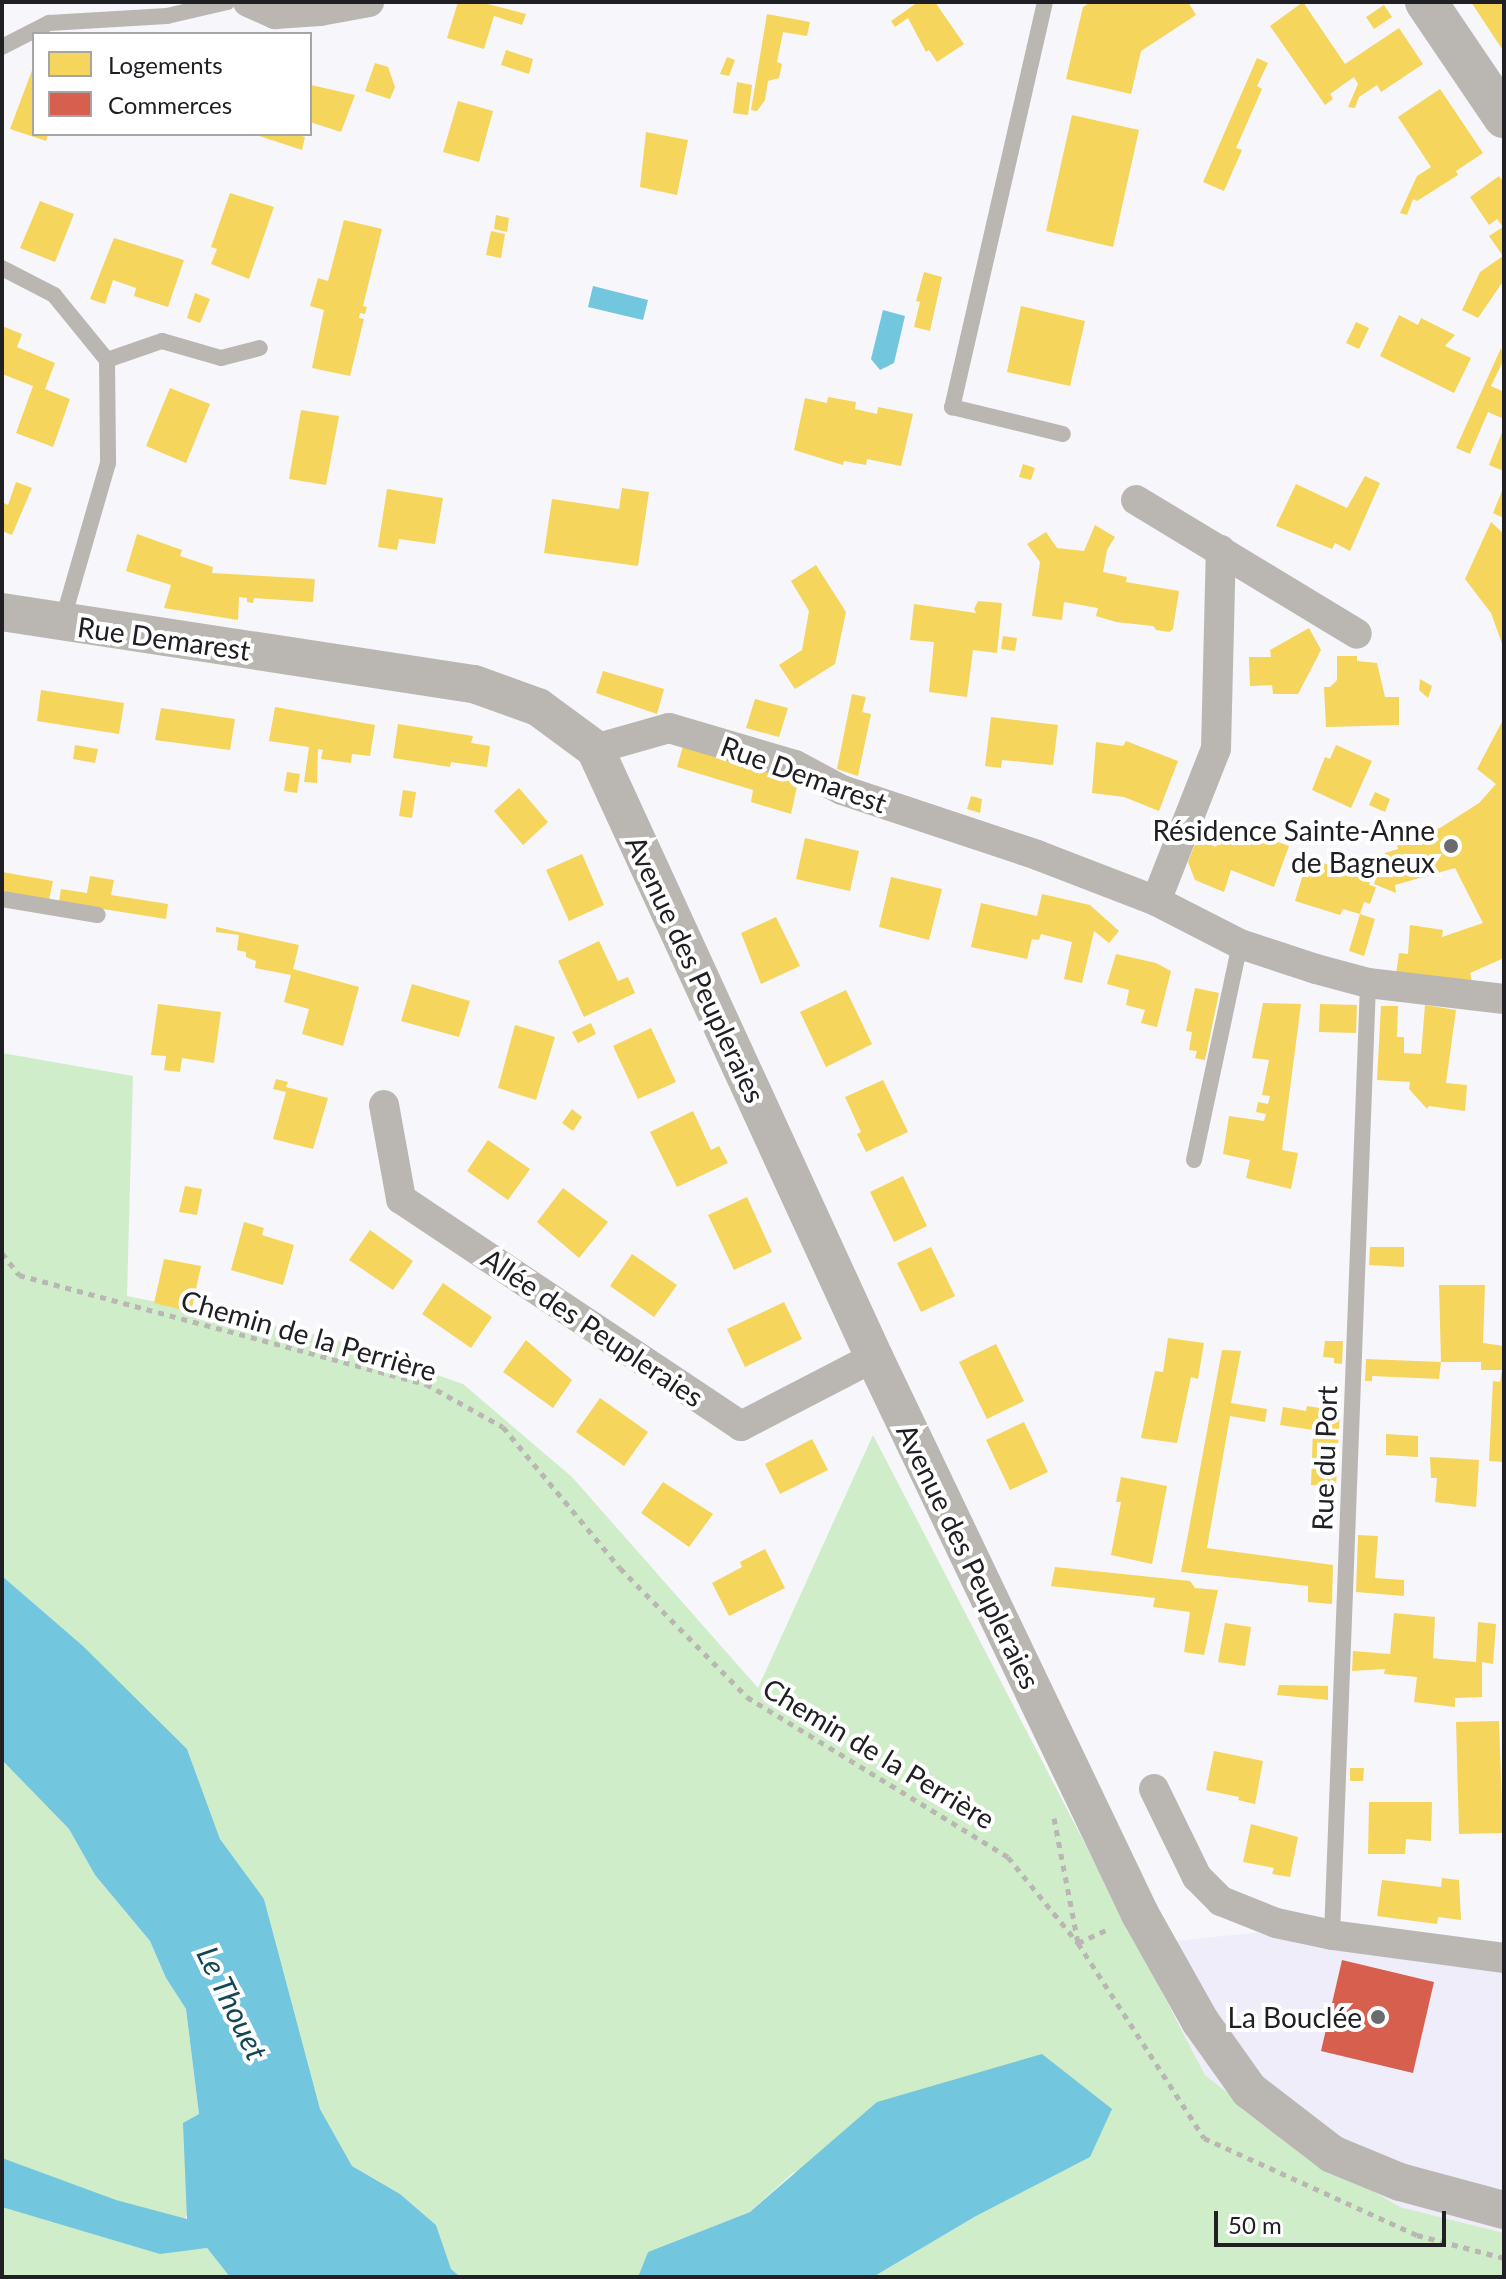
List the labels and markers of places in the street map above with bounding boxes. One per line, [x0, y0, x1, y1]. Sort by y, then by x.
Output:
place label: Résidence Sainte-Anne de Bagneux [1152, 813, 1435, 879]
marker: Résidence Sainte-Anne de Bagneux [1442, 837, 1460, 855]
place label: La Bouclée [1228, 2000, 1362, 2034]
marker: La Bouclée [1369, 2008, 1387, 2026]

